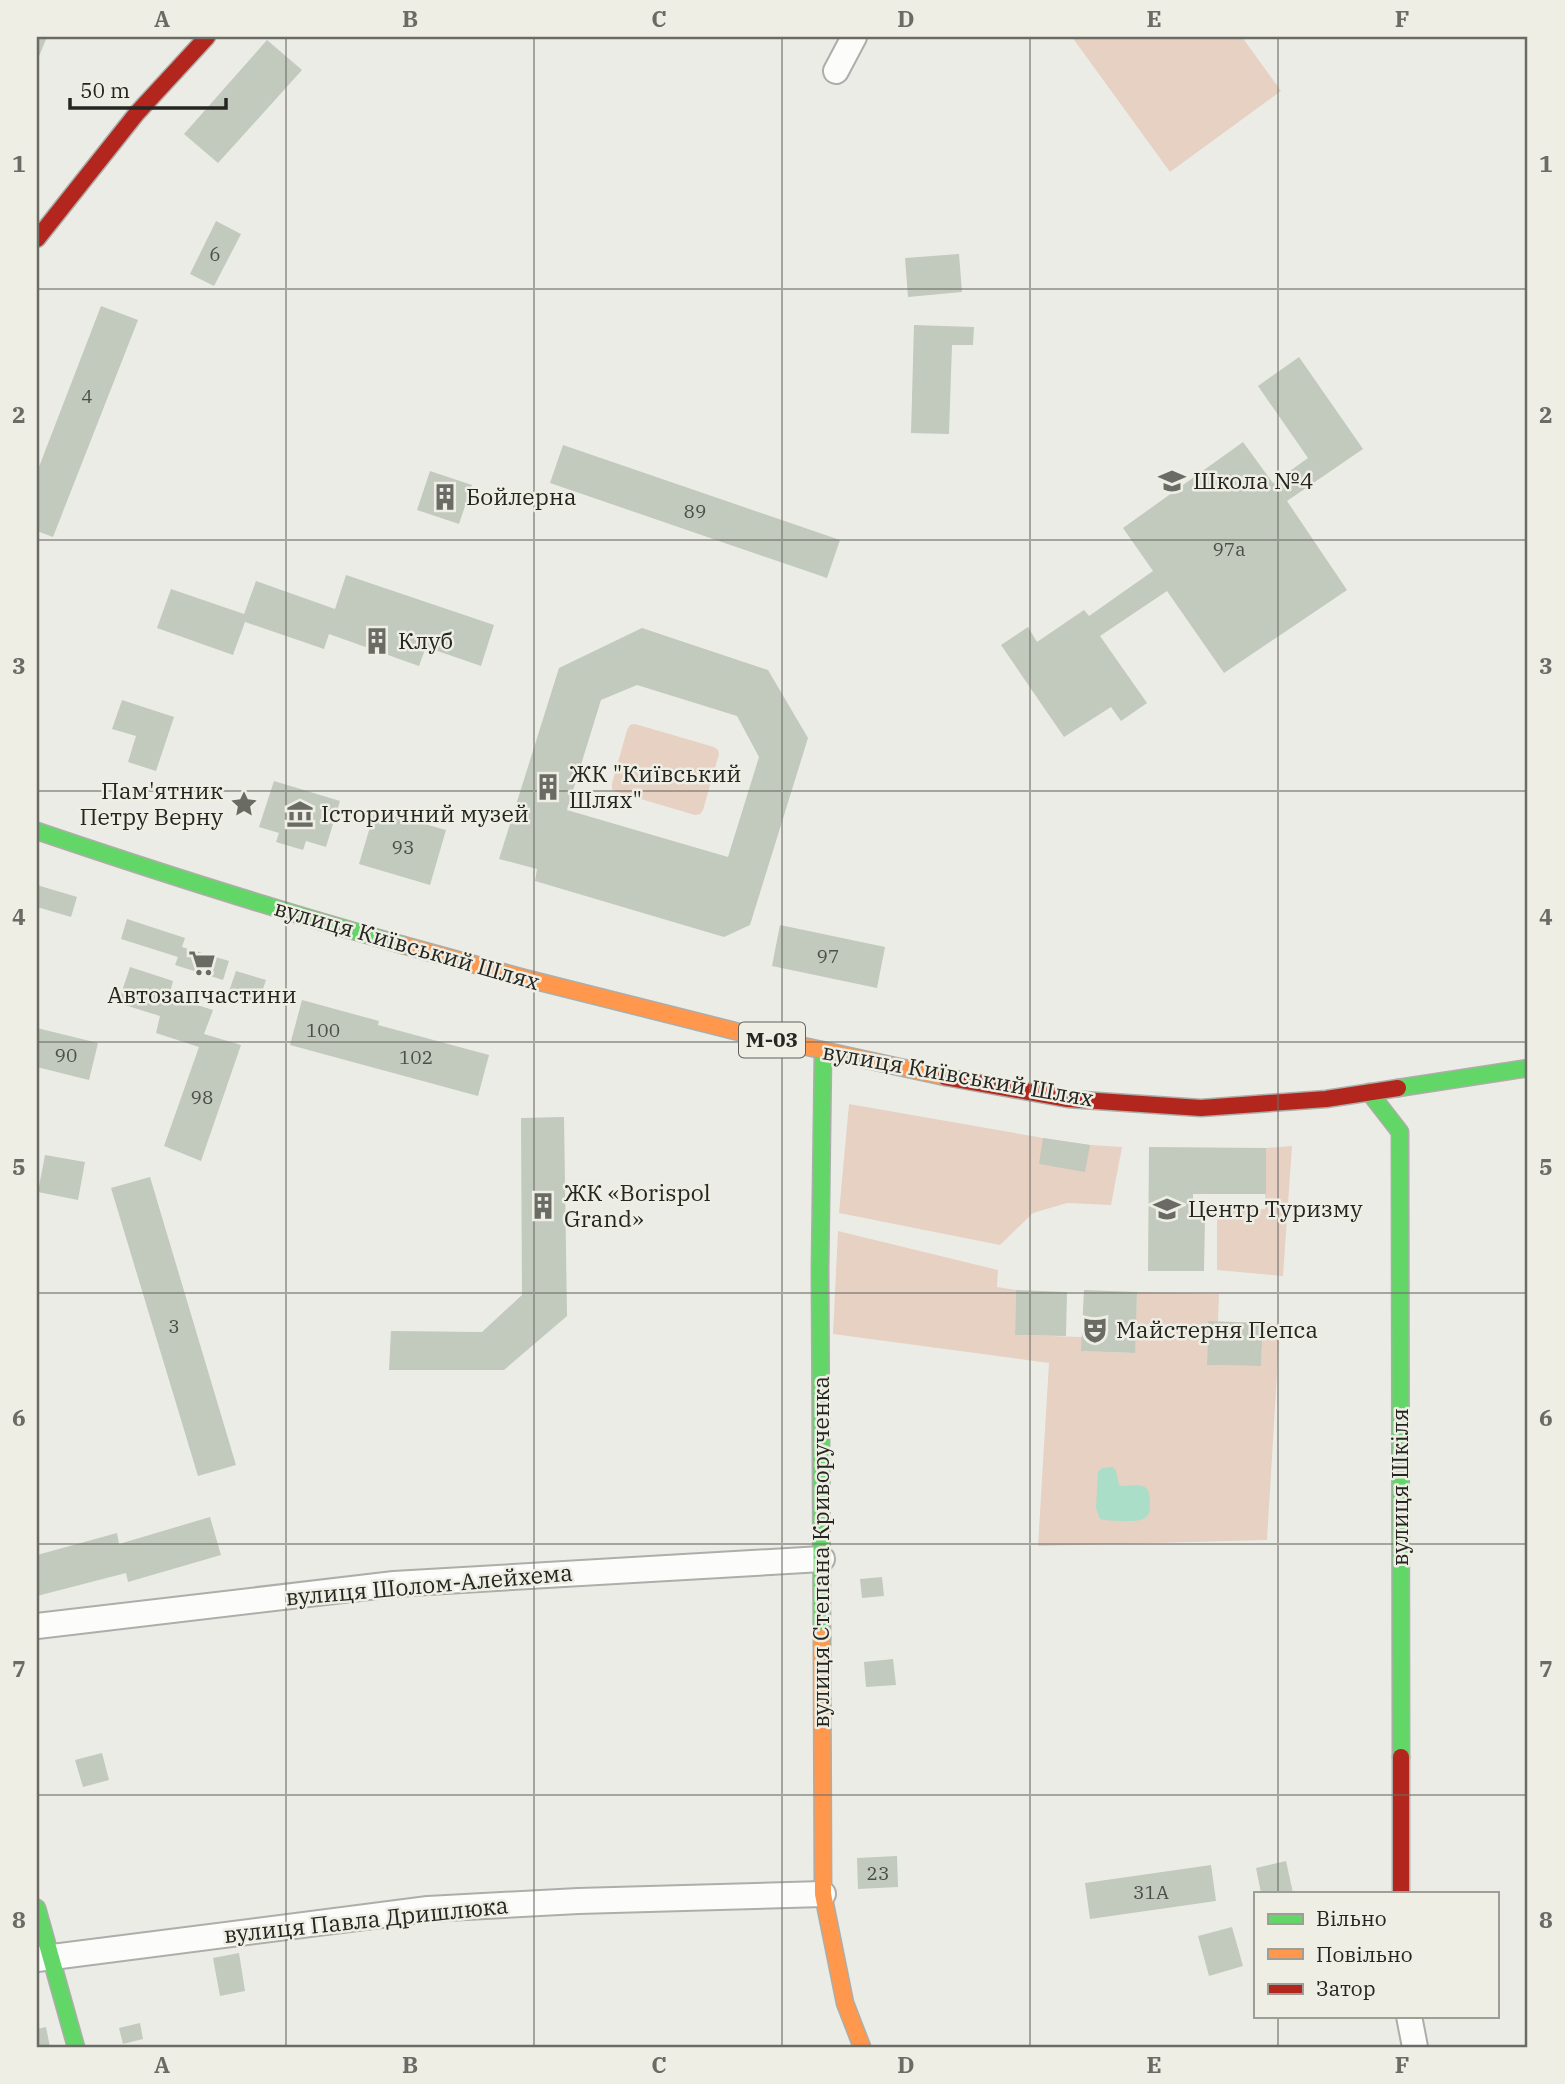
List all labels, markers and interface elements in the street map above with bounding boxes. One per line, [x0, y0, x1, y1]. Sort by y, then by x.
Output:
text: A [154, 3, 170, 33]
text: B [402, 3, 418, 33]
text: C [651, 3, 667, 33]
text: D [897, 3, 915, 33]
text: E [1146, 3, 1162, 33]
text: F [1395, 3, 1409, 33]
scale bar [70, 66, 226, 110]
text: 50 m [80, 76, 130, 104]
text: 1 [12, 148, 26, 178]
text: 1 [1539, 148, 1553, 178]
house number: 6 [209, 242, 221, 266]
house number: 4 [81, 384, 93, 408]
text: 2 [12, 399, 26, 429]
text: 2 [1539, 399, 1553, 429]
place label: Школа №4 [1193, 465, 1314, 495]
school or university icon: Школа №4 [1157, 466, 1187, 496]
place label: Бойлерна [466, 481, 577, 511]
building icon: Бойлерна [430, 482, 460, 512]
house number: 89 [684, 499, 706, 523]
house number: 97а [1212, 537, 1246, 561]
place label: Клуб [398, 625, 453, 655]
building icon: Клуб [362, 626, 392, 656]
text: 3 [12, 650, 26, 680]
text: 3 [1539, 650, 1553, 680]
place label: ЖК "Київський Шлях" [569, 758, 742, 814]
building icon: ЖК "Київський Шлях" [533, 772, 563, 802]
place label: Пам'ятник Петру Верну [80, 775, 224, 831]
place icon: Пам'ятник Петру Верну [229, 789, 259, 819]
place label: Історичний музей [321, 798, 529, 828]
museum icon: Історичний музей [285, 799, 315, 829]
house number: 93 [392, 835, 414, 859]
street label: вулиця Київський Шлях [271, 892, 544, 996]
text: 4 [12, 901, 26, 931]
text: 4 [1539, 901, 1553, 931]
house number: 97 [817, 944, 839, 968]
supermarket icon: Автозапчастини [187, 948, 217, 978]
place label: Автозапчастини [107, 979, 297, 1009]
house number: 100 [306, 1018, 340, 1042]
road number: М-03 [739, 1023, 805, 1058]
street label: вулиця Київський Шлях [820, 1035, 1096, 1113]
house number: 90 [55, 1043, 77, 1067]
house number: 102 [399, 1045, 433, 1069]
house number: 98 [191, 1085, 213, 1109]
text: 5 [12, 1151, 26, 1181]
text: 5 [1539, 1151, 1553, 1181]
place label: ЖК «Borispol Grand» [564, 1177, 711, 1233]
building icon: ЖК «Borispol Grand» [528, 1191, 558, 1221]
place label: Центр Туризму [1188, 1193, 1363, 1223]
school or university icon: Центр Туризму [1152, 1194, 1182, 1224]
house number: 3 [168, 1314, 180, 1338]
place label: Майстерня Пепса [1116, 1314, 1318, 1344]
theatre icon: Майстерня Пепса [1080, 1315, 1110, 1345]
street label: вулиця Степана Криворученка [805, 1376, 835, 1728]
text: 6 [12, 1402, 26, 1432]
text: 6 [1539, 1402, 1553, 1432]
street label: вулиця Шкіля [1384, 1408, 1414, 1566]
street label: вулиця Шолом-Алейхема [284, 1557, 574, 1611]
text: 7 [12, 1653, 26, 1683]
text: 7 [1539, 1653, 1553, 1683]
house number: 23 [867, 1861, 889, 1885]
house number: 31А [1133, 1880, 1169, 1904]
street label: вулиця Павла Дришлюка [222, 1889, 510, 1949]
legend [1254, 1892, 1498, 2018]
text: 8 [12, 1904, 26, 1934]
text: Вільно [1316, 1904, 1387, 1932]
text: 8 [1539, 1904, 1553, 1934]
text: Повільно [1316, 1940, 1413, 1968]
text: Затор [1316, 1974, 1376, 2002]
text: A [154, 2049, 170, 2079]
text: B [402, 2049, 418, 2079]
text: C [651, 2049, 667, 2079]
text: D [897, 2049, 915, 2079]
text: E [1146, 2049, 1162, 2079]
text: F [1395, 2049, 1409, 2079]

